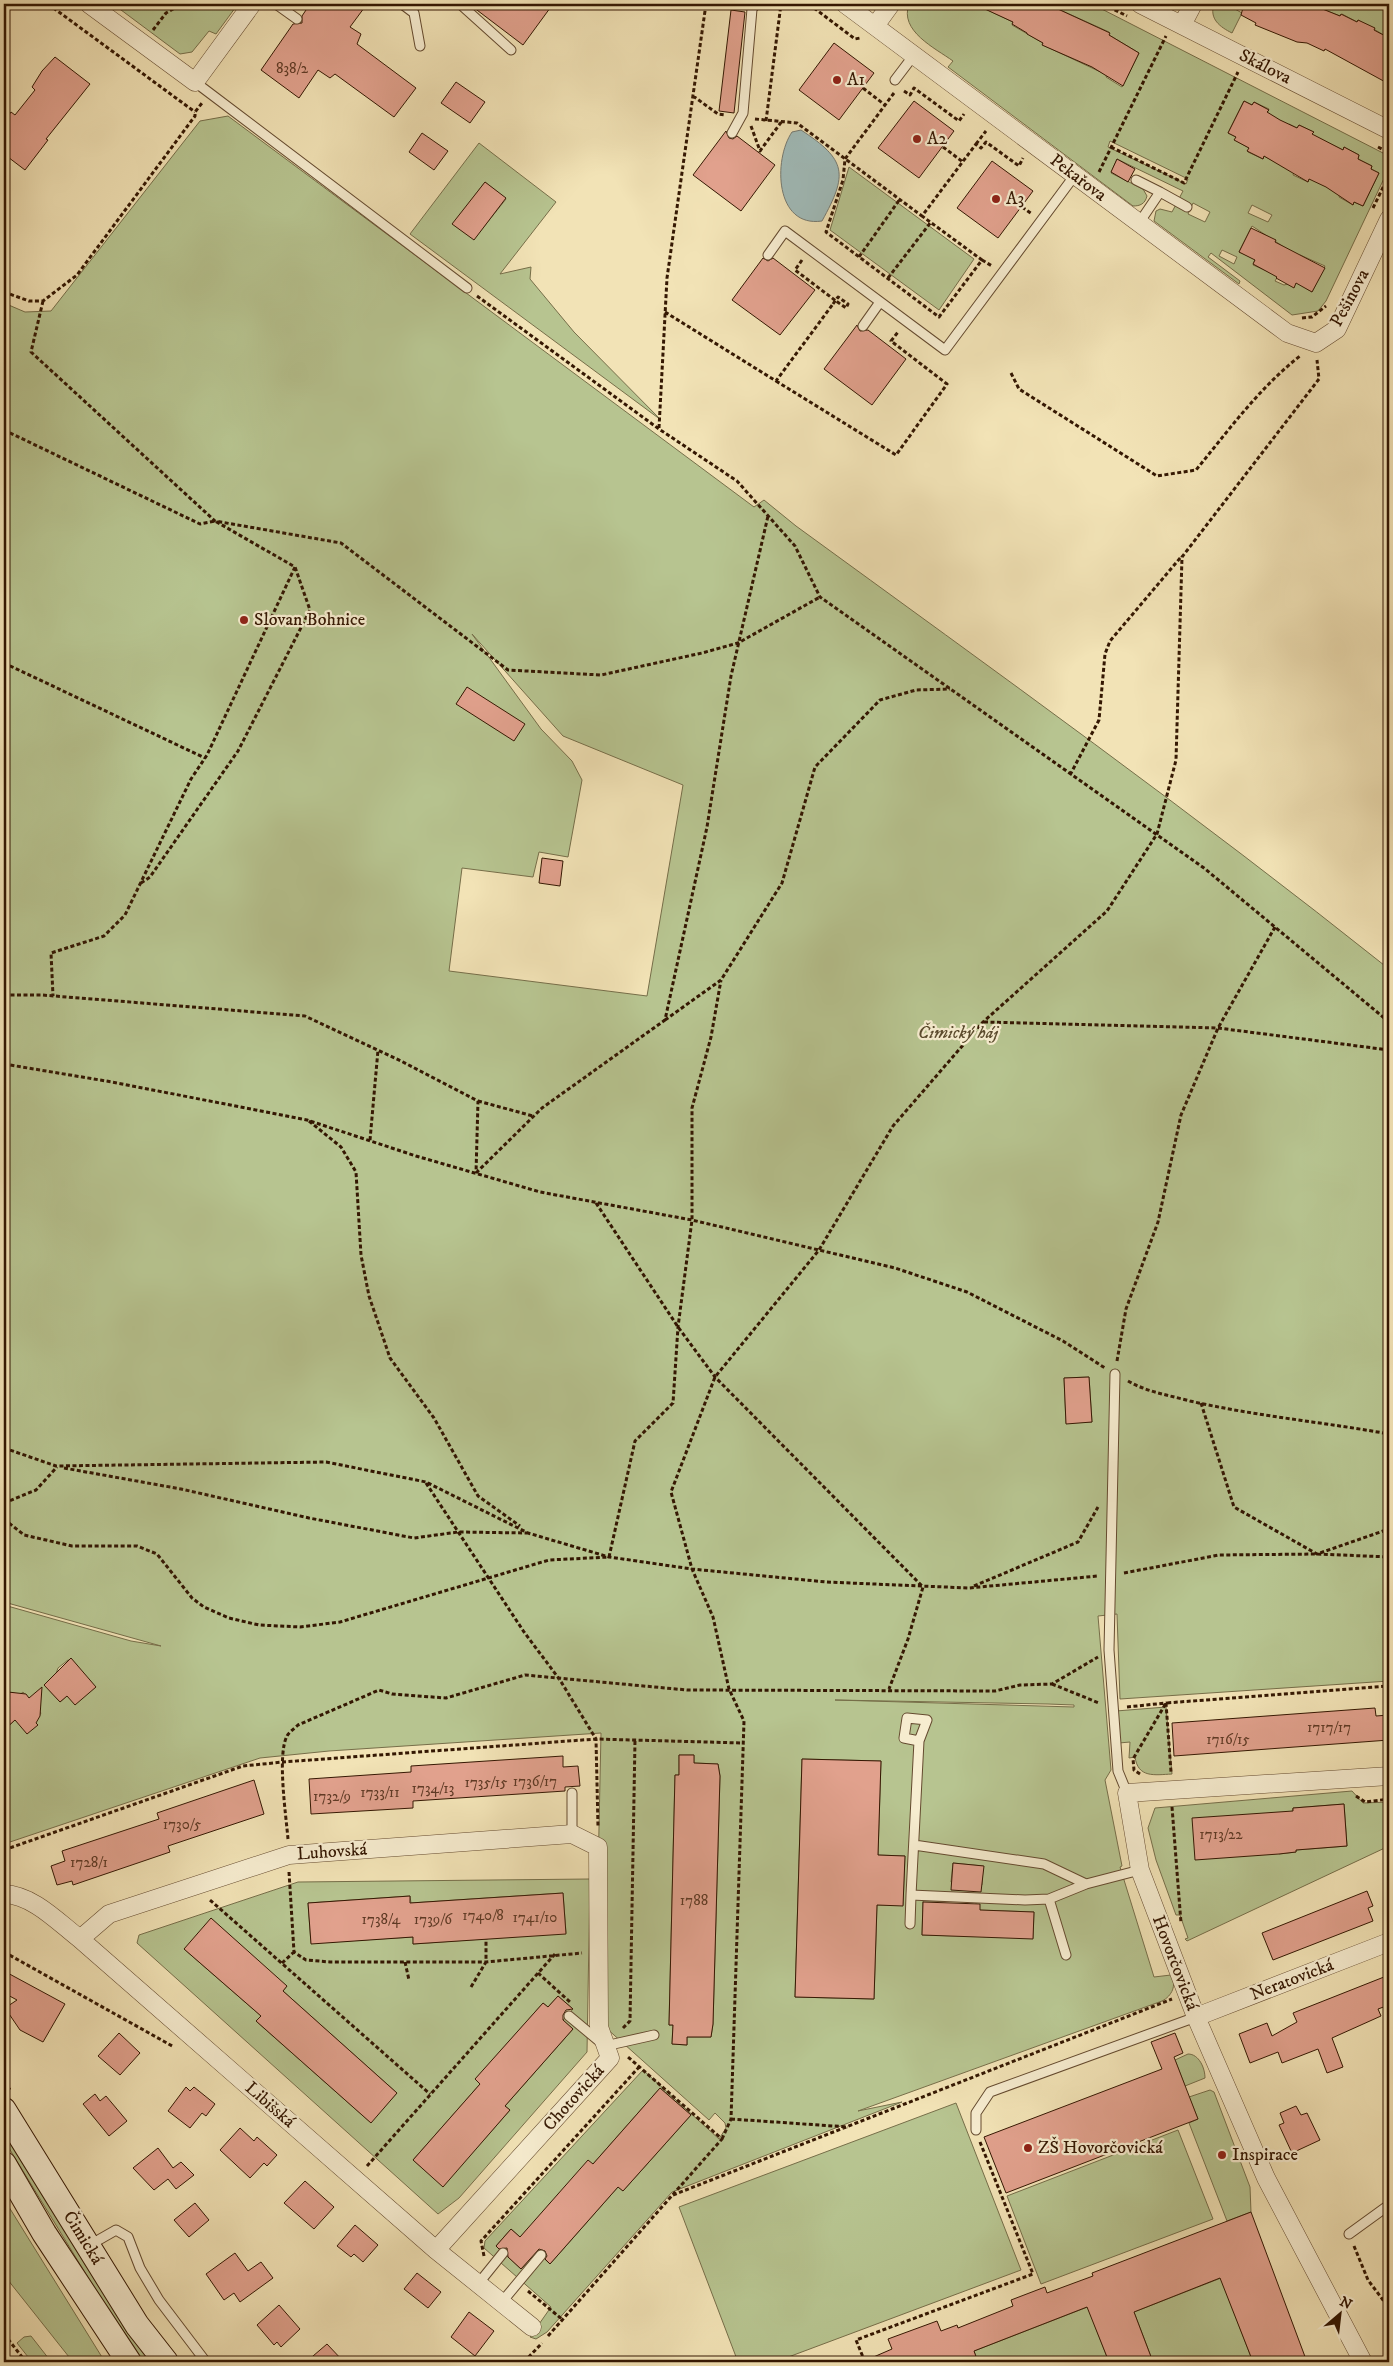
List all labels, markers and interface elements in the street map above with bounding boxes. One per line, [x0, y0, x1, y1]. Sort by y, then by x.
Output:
street label: Skálova [1235, 45, 1295, 90]
house number: 838/2 [276, 59, 309, 78]
place label: A1 [847, 69, 865, 91]
marker: A1 [831, 74, 843, 86]
place label: A2 [927, 128, 947, 150]
marker: A2 [911, 133, 923, 145]
street label: Pekařova [1045, 150, 1111, 207]
place label: A3 [1006, 188, 1024, 210]
marker: A3 [990, 193, 1002, 205]
street label: Pešinova [1326, 265, 1374, 331]
place label: Slovan Bohnice [254, 609, 365, 631]
marker: Slovan Bohnice [238, 614, 250, 626]
park label: Čimický háj [918, 1022, 999, 1044]
house number: 1717/17 [1307, 1718, 1351, 1737]
house number: 1716/15 [1206, 1730, 1250, 1749]
house number: 1736/17 [513, 1772, 557, 1791]
house number: 1735/15 [464, 1773, 508, 1792]
house number: 1734/13 [412, 1779, 454, 1798]
house number: 1733/11 [360, 1783, 400, 1802]
house number: 1732/9 [313, 1787, 351, 1806]
house number: 1730/5 [163, 1815, 202, 1834]
house number: 1713/22 [1199, 1825, 1243, 1844]
street label: Luhovská [296, 1839, 368, 1865]
house number: 1728/1 [70, 1853, 108, 1872]
house number: 1788 [680, 1891, 708, 1910]
house number: 1740/8 [462, 1906, 504, 1925]
house number: 1741/10 [513, 1908, 557, 1927]
house number: 1738/4 [362, 1910, 401, 1929]
house number: 1739/6 [414, 1910, 453, 1929]
street label: Hovorčovická [1147, 1912, 1203, 2014]
street label: Neratovická [1247, 1954, 1337, 2006]
street label: Chotovická [539, 2060, 610, 2136]
street label: Libišská [240, 2077, 300, 2133]
place label: ZŠ Hovorčovická [1038, 2136, 1163, 2159]
marker: ZŠ Hovorčovická [1022, 2142, 1034, 2154]
place label: Inspirace [1232, 2144, 1298, 2166]
marker: Inspirace [1216, 2149, 1228, 2161]
street label: Čimická [58, 2207, 109, 2269]
north arrow [1316, 2288, 1366, 2338]
text: N [1336, 2293, 1355, 2314]

